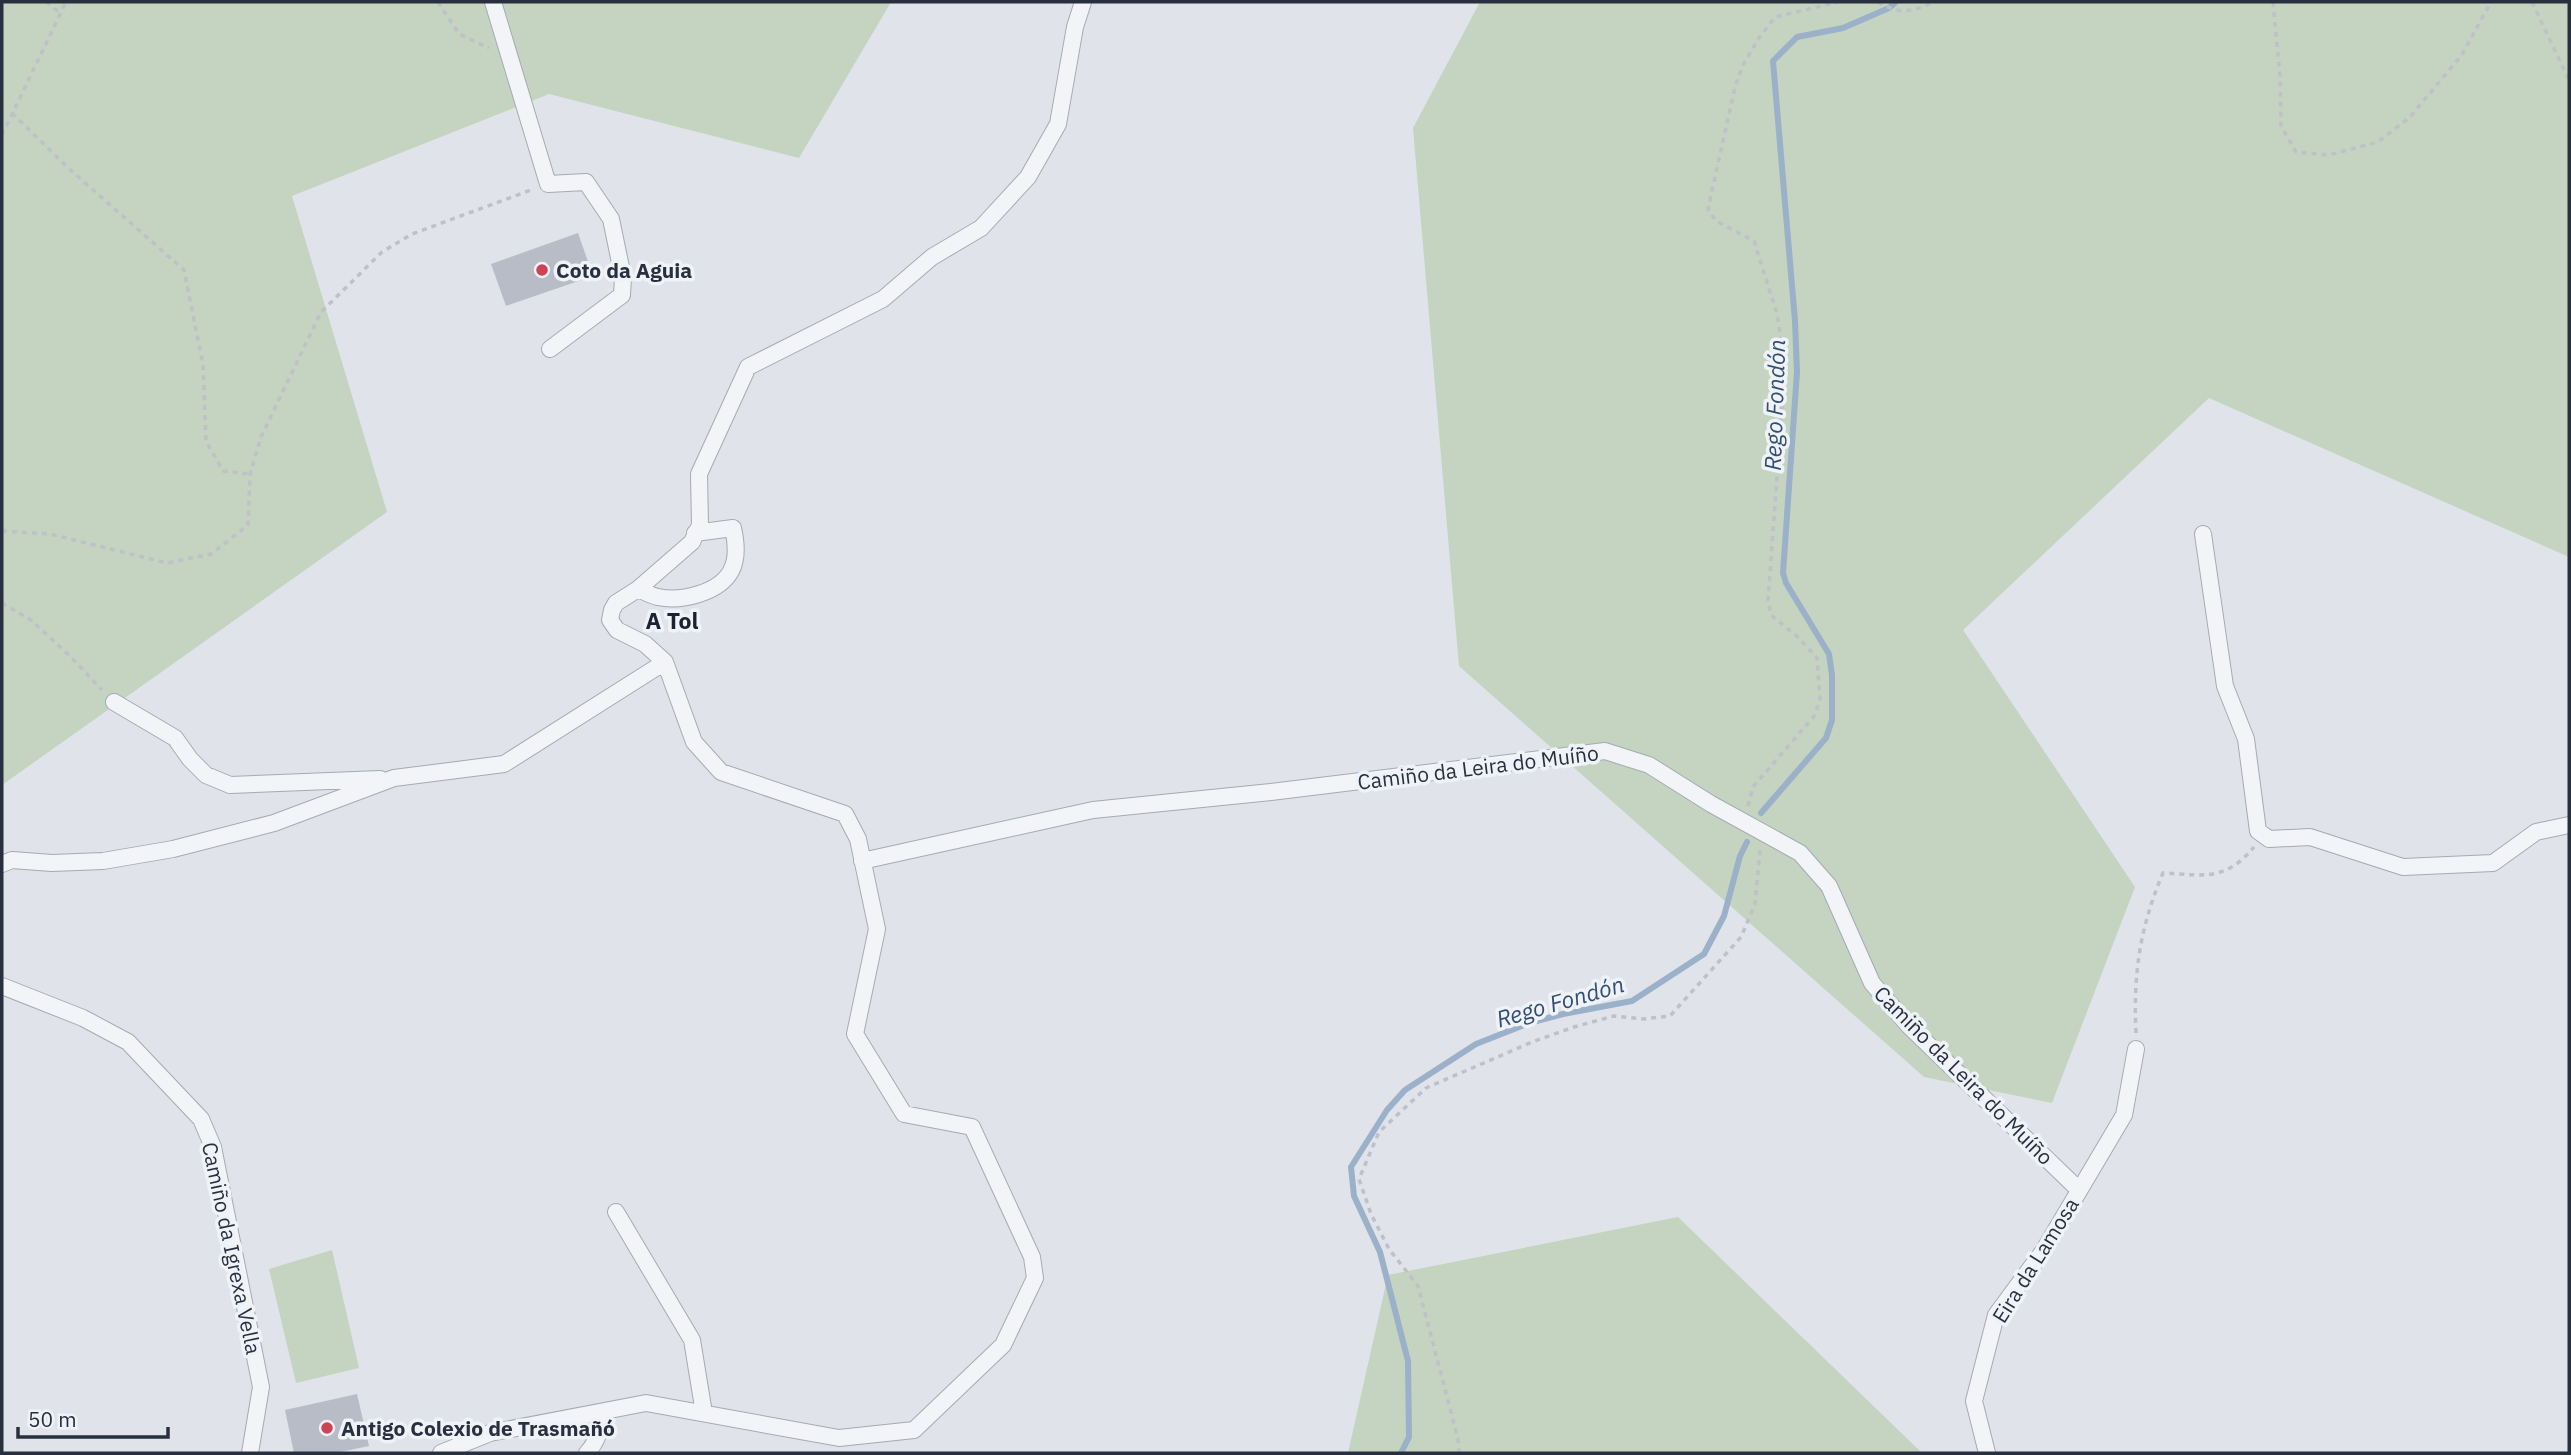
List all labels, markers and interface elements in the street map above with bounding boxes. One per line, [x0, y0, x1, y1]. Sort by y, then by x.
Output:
place label: Coto da Aguia [556, 256, 692, 284]
marker: Coto da Aguia [534, 262, 550, 278]
water label: Rego Fondón [1757, 339, 1791, 471]
district label: A Tol [645, 605, 699, 635]
street label: Camiño da Leira do Muíño [1356, 738, 1600, 796]
water label: Rego Fondón [1493, 968, 1627, 1034]
street label: Camiño da Leira do Muíño [1868, 979, 2060, 1171]
street label: Camiño da Igrexa Vella [196, 1139, 268, 1357]
street label: Eira da Lamosa [1985, 1192, 2085, 1328]
scale bar [18, 1396, 168, 1440]
text: 50 m [28, 1405, 77, 1433]
place label: Antigo Colexio de Trasmañó [341, 1414, 615, 1442]
marker: Antigo Colexio de Trasmañó [319, 1420, 335, 1436]

